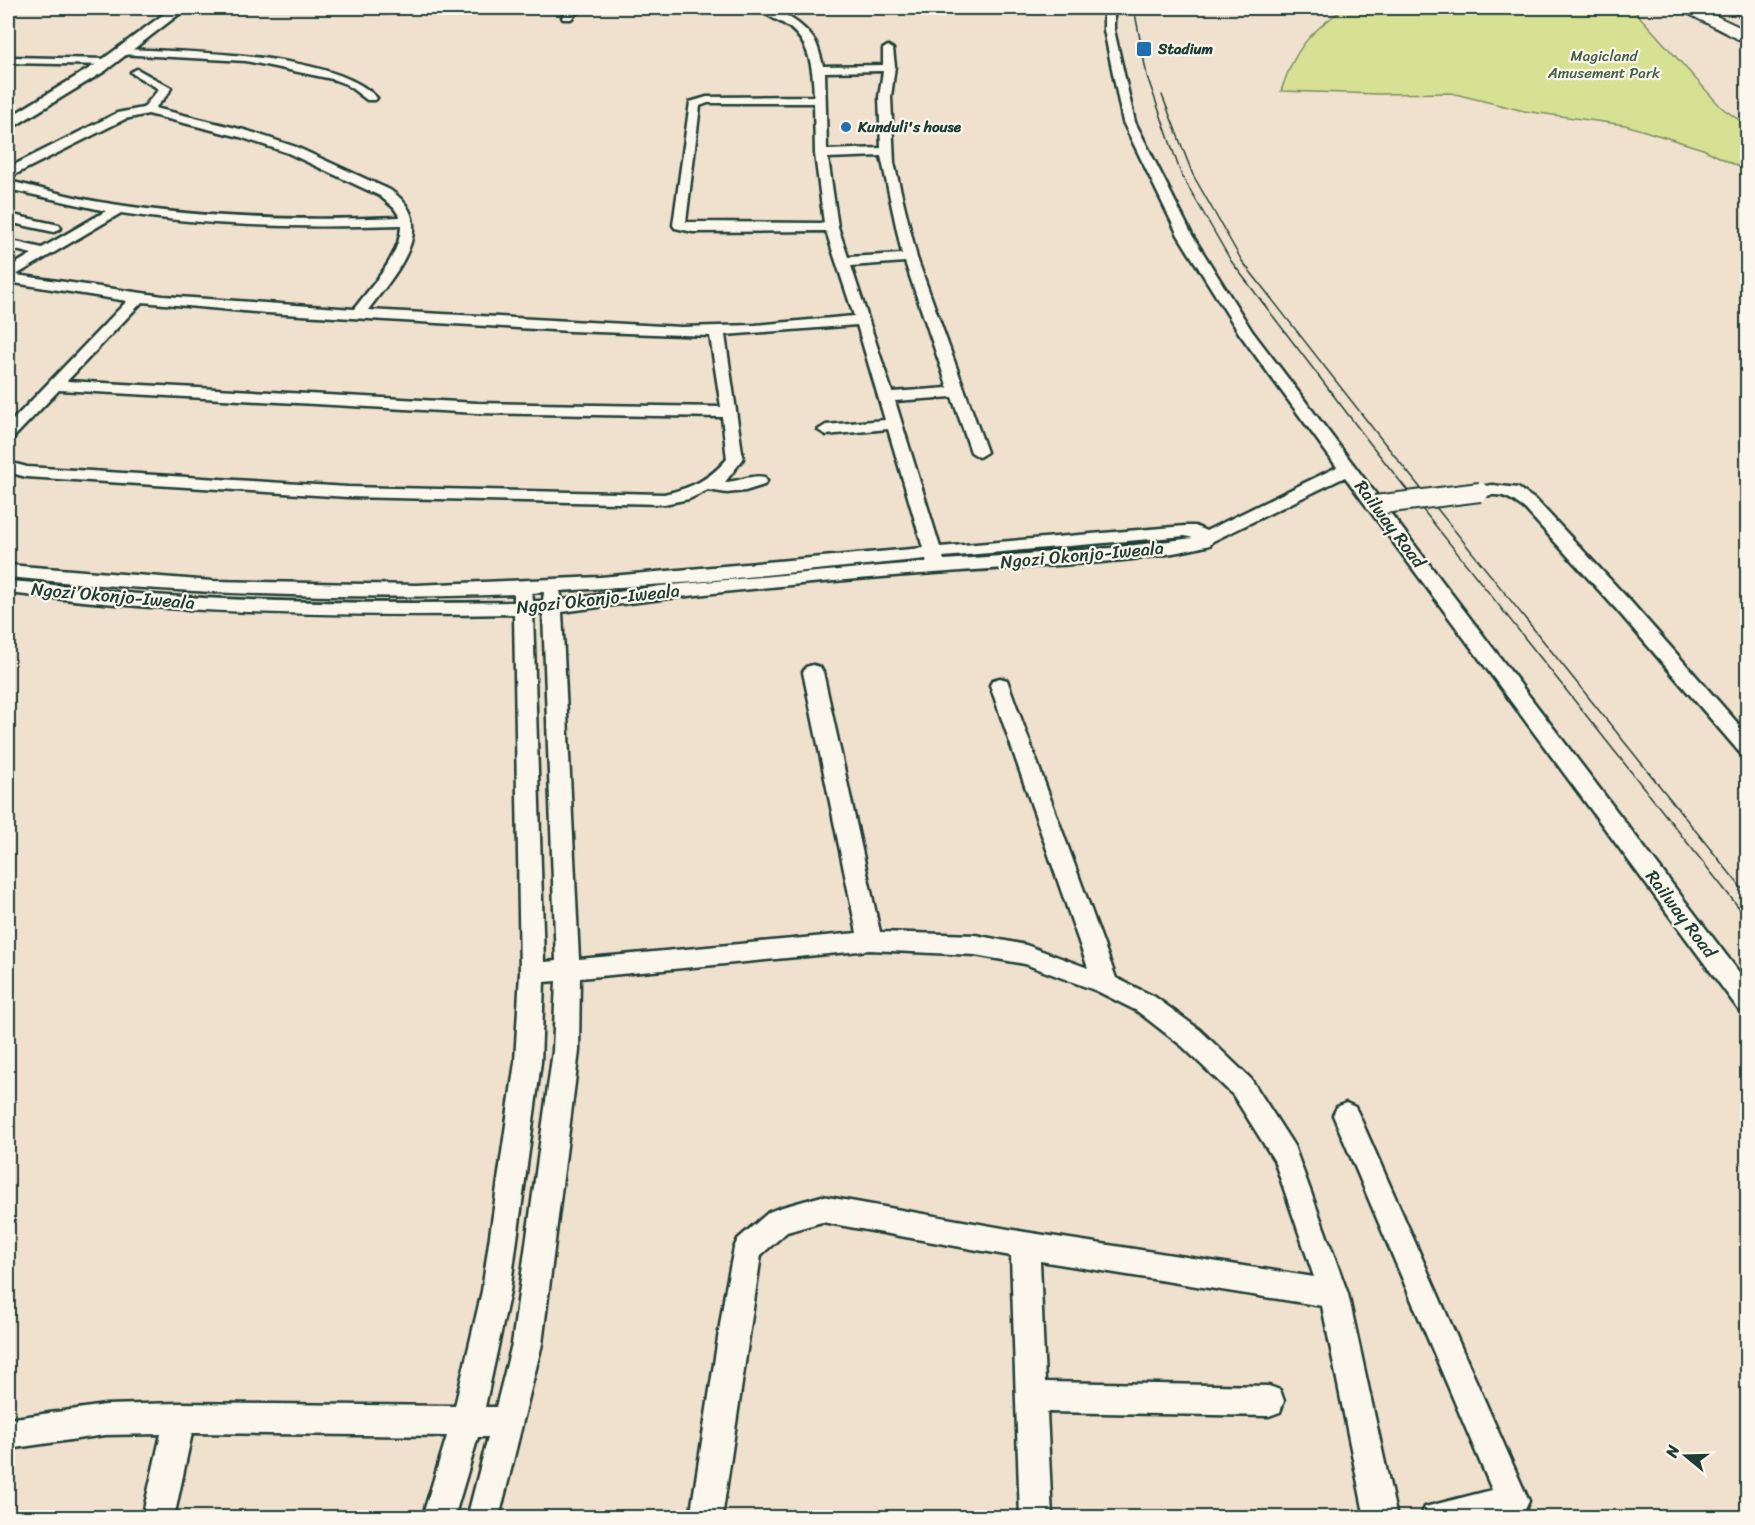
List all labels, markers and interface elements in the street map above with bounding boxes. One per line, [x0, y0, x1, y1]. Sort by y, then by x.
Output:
place label: Stadium [1157, 36, 1214, 62]
marker: Stadium [1135, 40, 1153, 58]
park label: Magicland Amusement Park [1547, 43, 1661, 86]
place label: Kunduli's house [857, 114, 962, 140]
marker: Kunduli's house [839, 120, 853, 134]
street label: Railway Road [1346, 473, 1435, 576]
street label: Ngozi Okonjo-Iweala [999, 532, 1165, 578]
street label: Ngozi Okonjo-Iweala [30, 573, 196, 619]
street label: Ngozi Okonjo-Iweala [515, 575, 681, 623]
street label: Railway Road [1637, 863, 1726, 966]
north arrow [1656, 1426, 1716, 1486]
text: N [1656, 1440, 1688, 1462]

